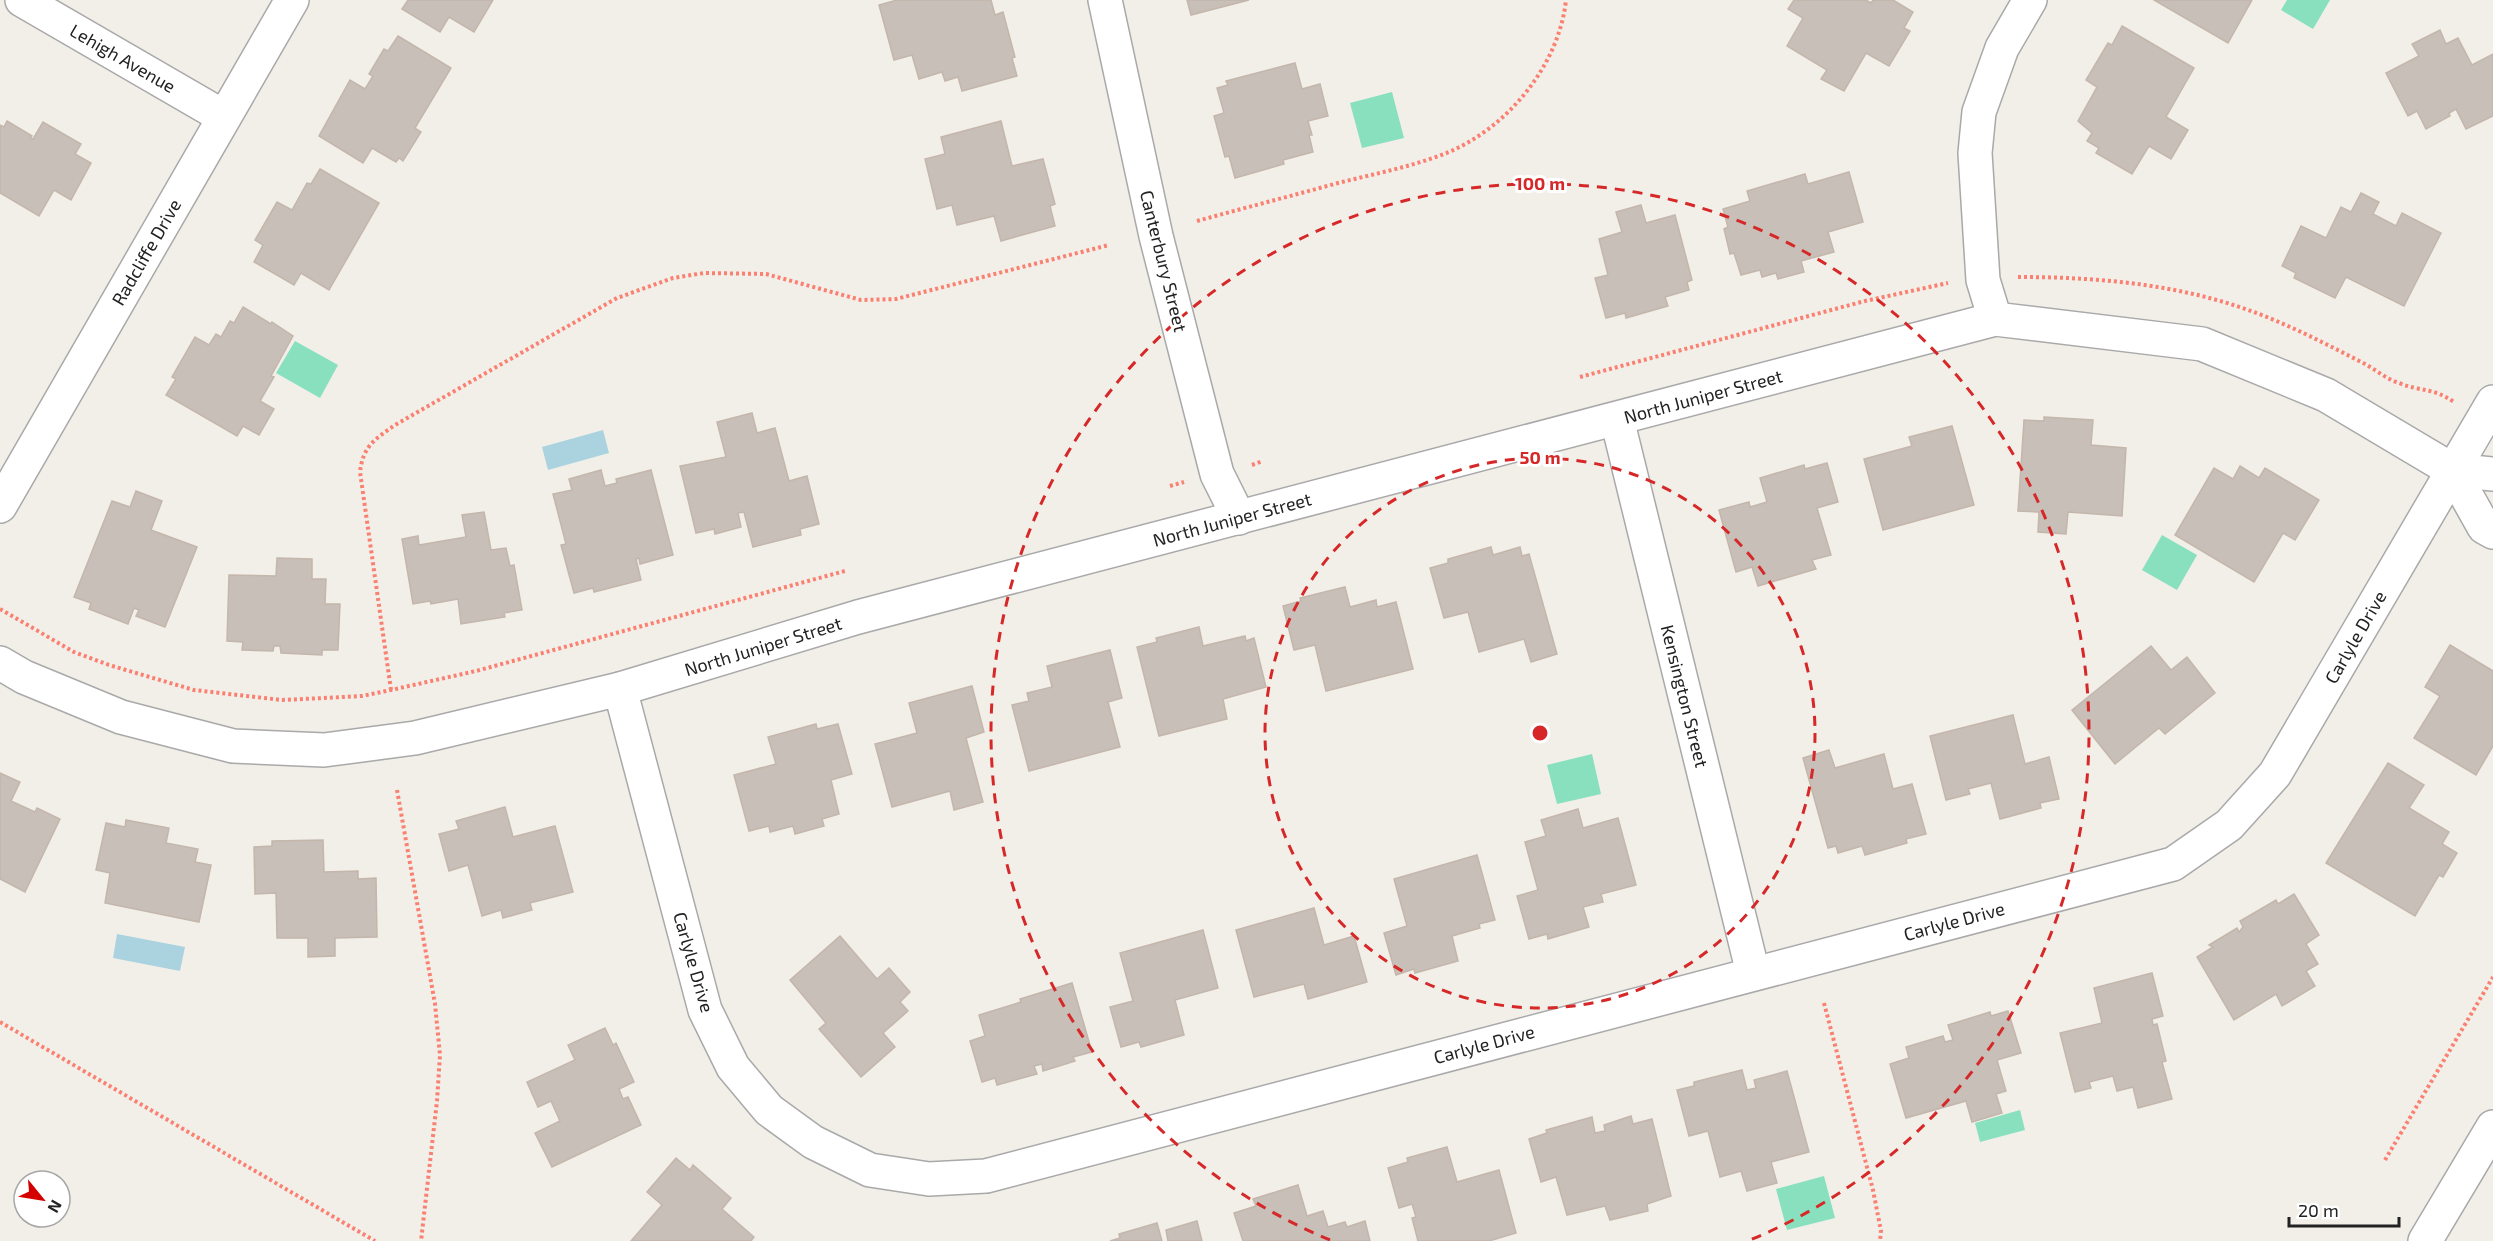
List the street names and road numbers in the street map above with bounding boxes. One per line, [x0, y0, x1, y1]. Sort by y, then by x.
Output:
street label: Lehigh Avenue [66, 19, 180, 97]
street label: Canterbury Street [1136, 188, 1192, 334]
street label: Radcliffe Drive [107, 195, 185, 309]
street label: North Juniper Street [1621, 364, 1785, 428]
street label: North Juniper Street [1150, 487, 1314, 551]
street label: Carlyle Drive [2320, 587, 2390, 687]
street label: North Juniper Street [682, 612, 844, 680]
street label: Kensington Street [1657, 622, 1713, 770]
street label: Carlyle Drive [1901, 897, 2007, 945]
street label: Carlyle Drive [669, 909, 719, 1015]
street label: Carlyle Drive [1431, 1020, 1537, 1068]

